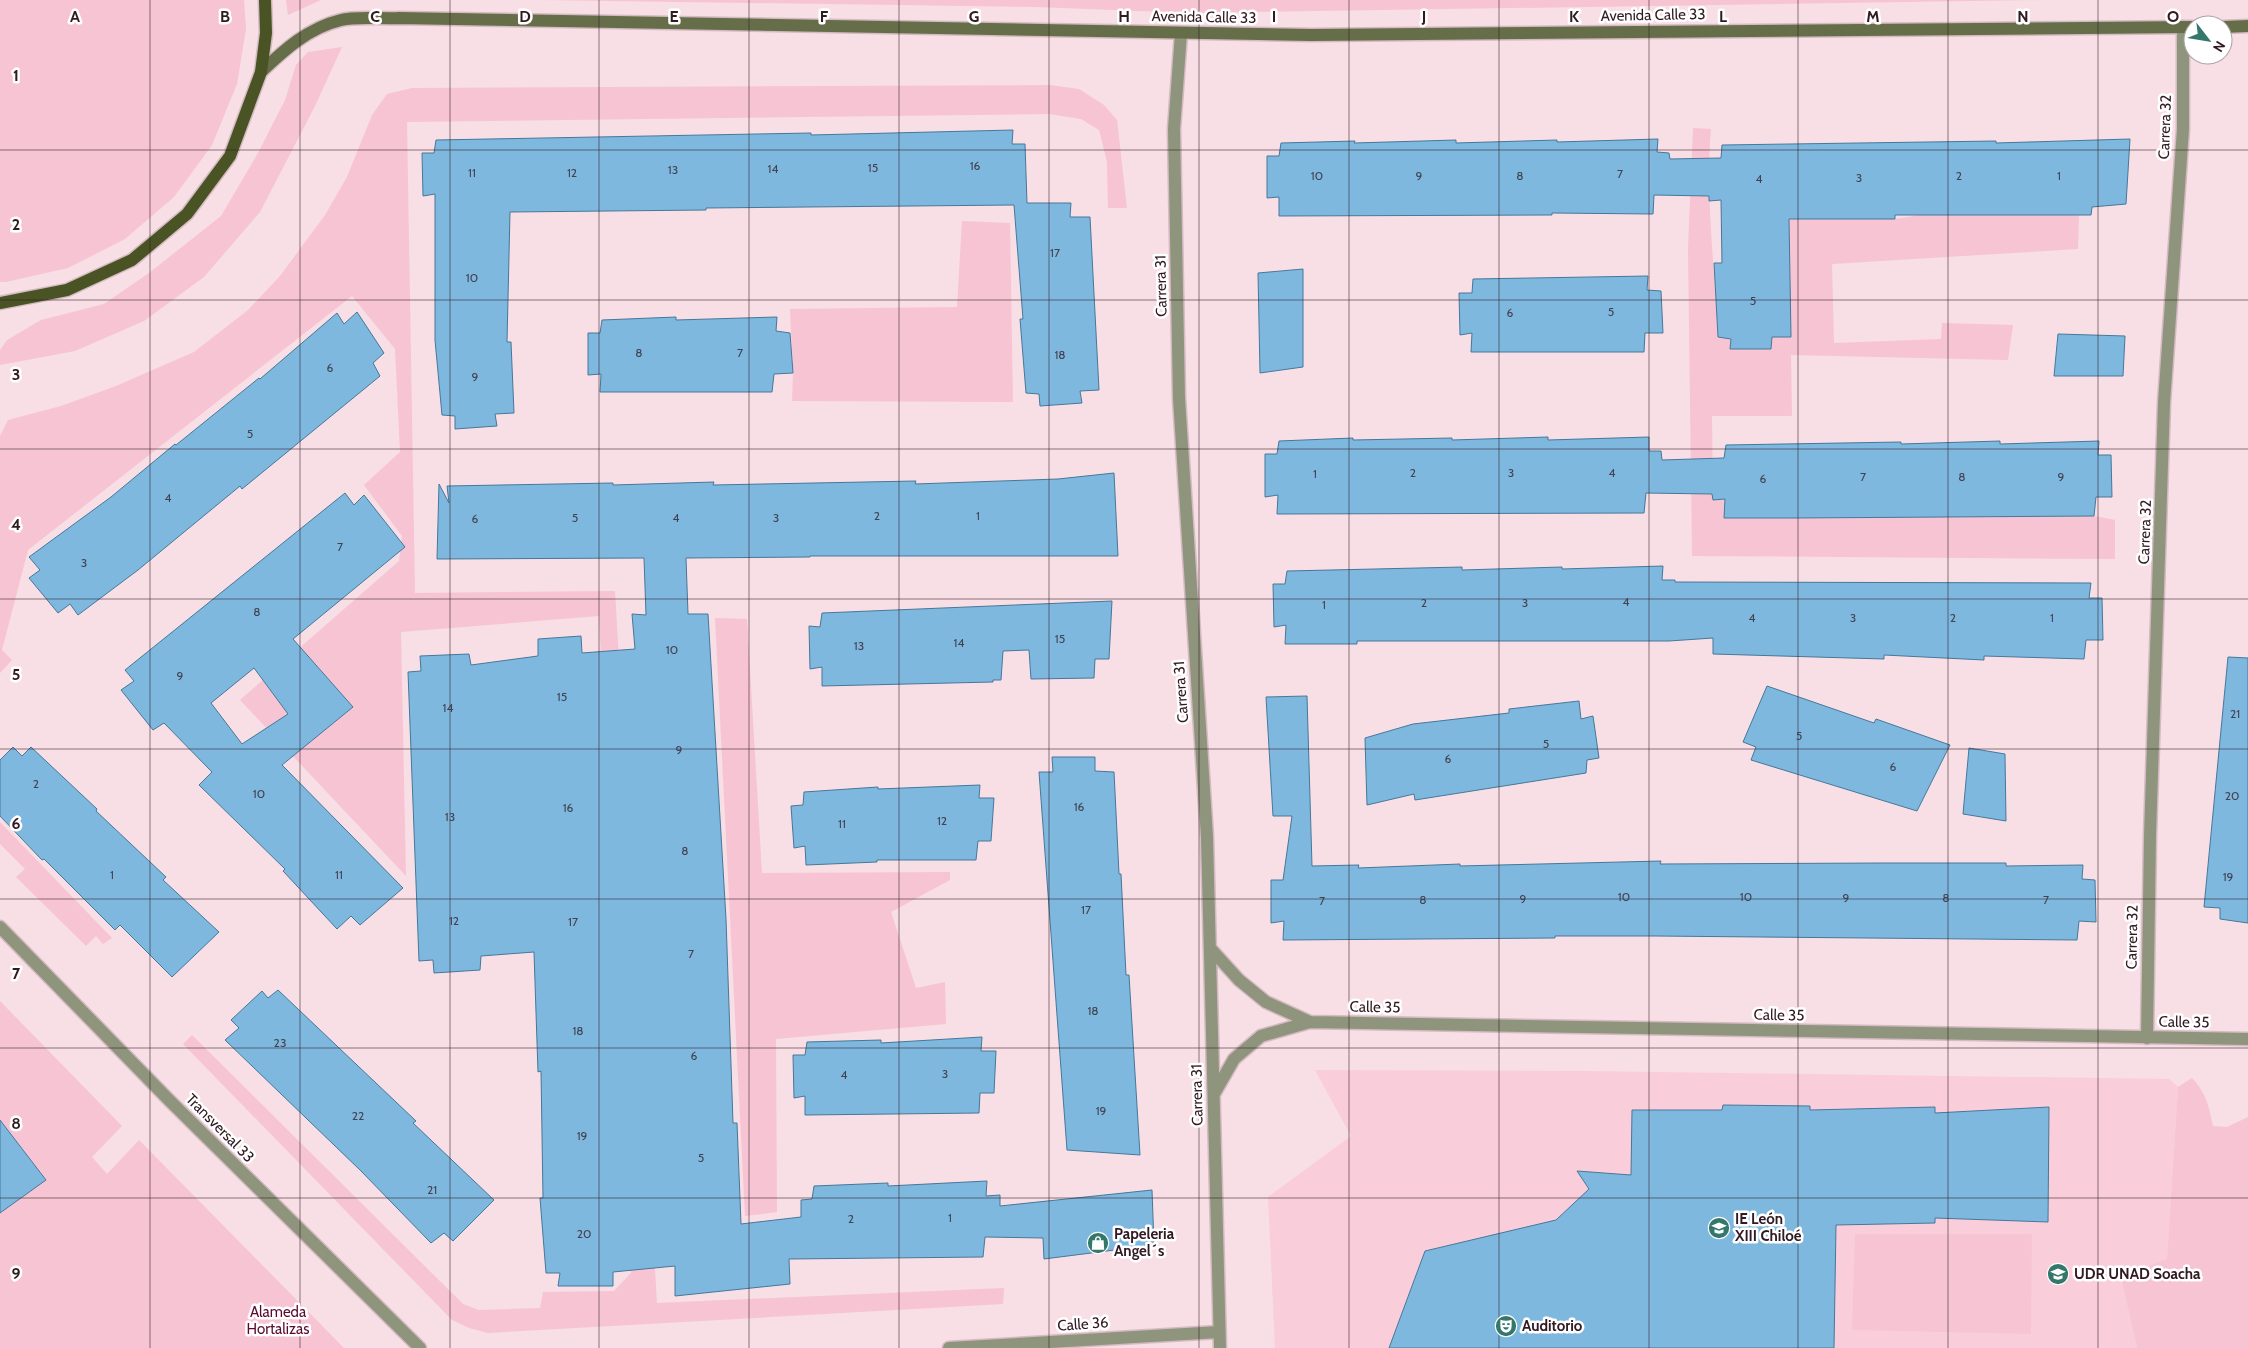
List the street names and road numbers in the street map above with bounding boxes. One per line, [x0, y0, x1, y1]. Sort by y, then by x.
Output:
street label: Avenida Calle 33 [1600, 5, 1706, 25]
street label: Avenida Calle 33 [1151, 7, 1257, 27]
street label: Carrera 32 [2155, 94, 2175, 160]
street label: Carrera 31 [1151, 255, 1171, 317]
street label: Carrera 32 [2135, 499, 2155, 565]
street label: Carrera 31 [1170, 661, 1192, 723]
street label: Carrera 32 [2122, 904, 2142, 969]
street label: Calle 35 [1349, 998, 1401, 1016]
street label: Calle 35 [1753, 1006, 1805, 1024]
street label: Calle 35 [2158, 1013, 2210, 1031]
street label: Carrera 31 [1187, 1064, 1207, 1126]
street label: Transversal 33 [182, 1090, 258, 1166]
street label: Calle 36 [1057, 1313, 1109, 1335]

